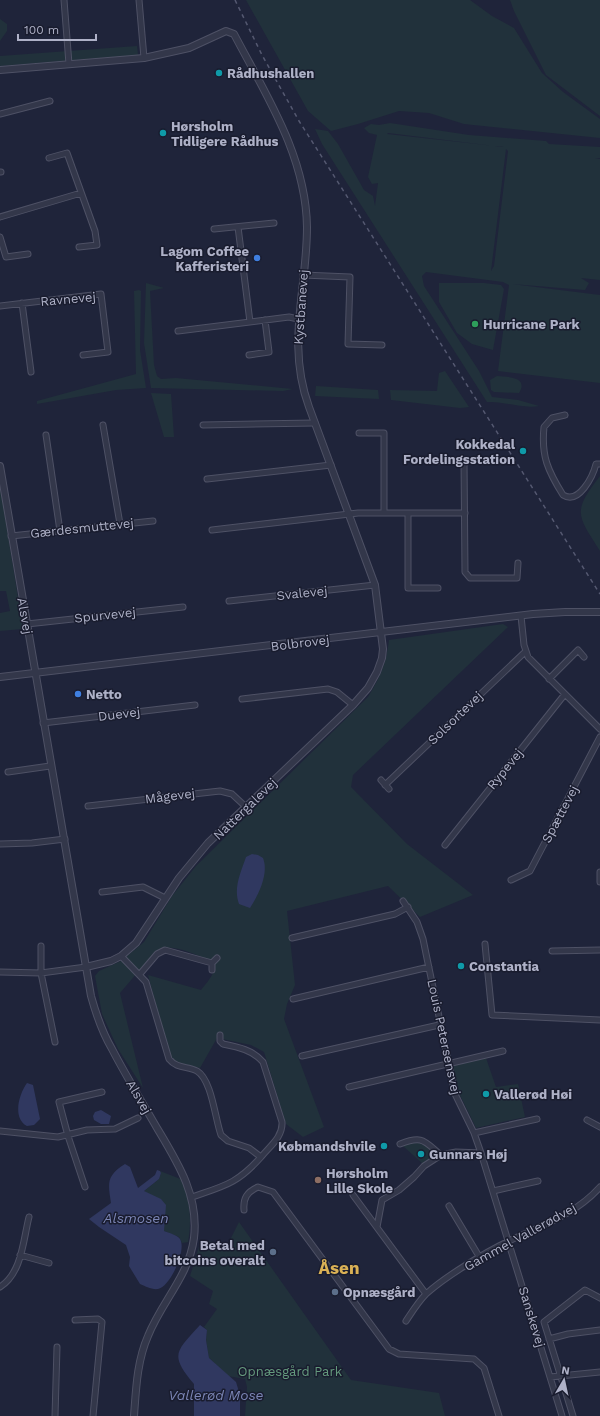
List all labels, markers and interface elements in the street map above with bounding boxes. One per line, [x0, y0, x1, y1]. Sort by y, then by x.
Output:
scale bar [18, 16, 96, 42]
text: 100 m [24, 23, 59, 37]
place label: Rådhushallen [227, 66, 314, 81]
marker: Rådhushallen [214, 68, 224, 78]
place label: Hørsholm Tidligere Rådhus [171, 119, 279, 149]
marker: Hørsholm Tidligere Rådhus [158, 128, 168, 138]
place label: Lagom Coffee Kafferisteri [160, 244, 249, 274]
marker: Lagom Coffee Kafferisteri [252, 253, 262, 263]
street label: Kystbanevej [291, 269, 311, 345]
street label: Ravnevej [40, 289, 96, 309]
place label: Hurricane Park [483, 317, 581, 332]
marker: Hurricane Park [470, 319, 480, 329]
place label: Kokkedal Fordelingsstation [403, 437, 516, 467]
marker: Kokkedal Fordelingsstation [518, 446, 528, 456]
street label: Gærdesmuttevej [29, 515, 135, 541]
street label: Svalevej [276, 583, 328, 603]
street label: Alsvej [14, 596, 36, 636]
street label: Spurvevej [74, 604, 136, 626]
street label: Bolbrovej [270, 632, 330, 654]
place label: Netto [86, 687, 122, 702]
street label: Solsortevej [425, 688, 485, 748]
marker: Netto [73, 689, 83, 699]
street label: Duevej [97, 704, 141, 724]
street label: Rypevej [484, 746, 526, 792]
street label: Nattergalevej [210, 775, 280, 843]
street label: Spættevej [539, 783, 581, 845]
street label: Mågevej [144, 785, 196, 807]
place label: Constantia [469, 959, 539, 974]
marker: Constantia [456, 961, 466, 971]
street label: Louis Petersensvej [424, 978, 464, 1096]
street label: Alsvej [123, 1077, 155, 1117]
place label: Vallerød Høi [494, 1087, 572, 1102]
marker: Vallerød Høi [481, 1089, 491, 1099]
place label: Købmandshvile [278, 1139, 376, 1154]
marker: Købmandshvile [379, 1141, 389, 1151]
place label: Gunnars Høj [429, 1147, 508, 1162]
marker: Gunnars Høj [416, 1149, 426, 1159]
place label: Hørsholm Lille Skole [326, 1166, 394, 1196]
marker: Hørsholm Lille Skole [313, 1175, 323, 1185]
street label: Gammel Vallerødvej [461, 1200, 579, 1274]
water label: Alsmosen [102, 1210, 169, 1226]
place label: Betal med bitcoins overalt [165, 1238, 265, 1268]
marker: Betal med bitcoins overalt [268, 1247, 278, 1257]
district label: Åsen [319, 1258, 359, 1278]
place label: Opnæsgård [343, 1285, 416, 1300]
street label: Sanskevej [516, 1285, 548, 1349]
marker: Opnæsgård [330, 1287, 340, 1297]
north arrow [544, 1360, 584, 1400]
park label: Opnæsgård Park [238, 1364, 343, 1379]
text: N [560, 1364, 571, 1378]
water label: Vallerød Mose [168, 1387, 264, 1403]

